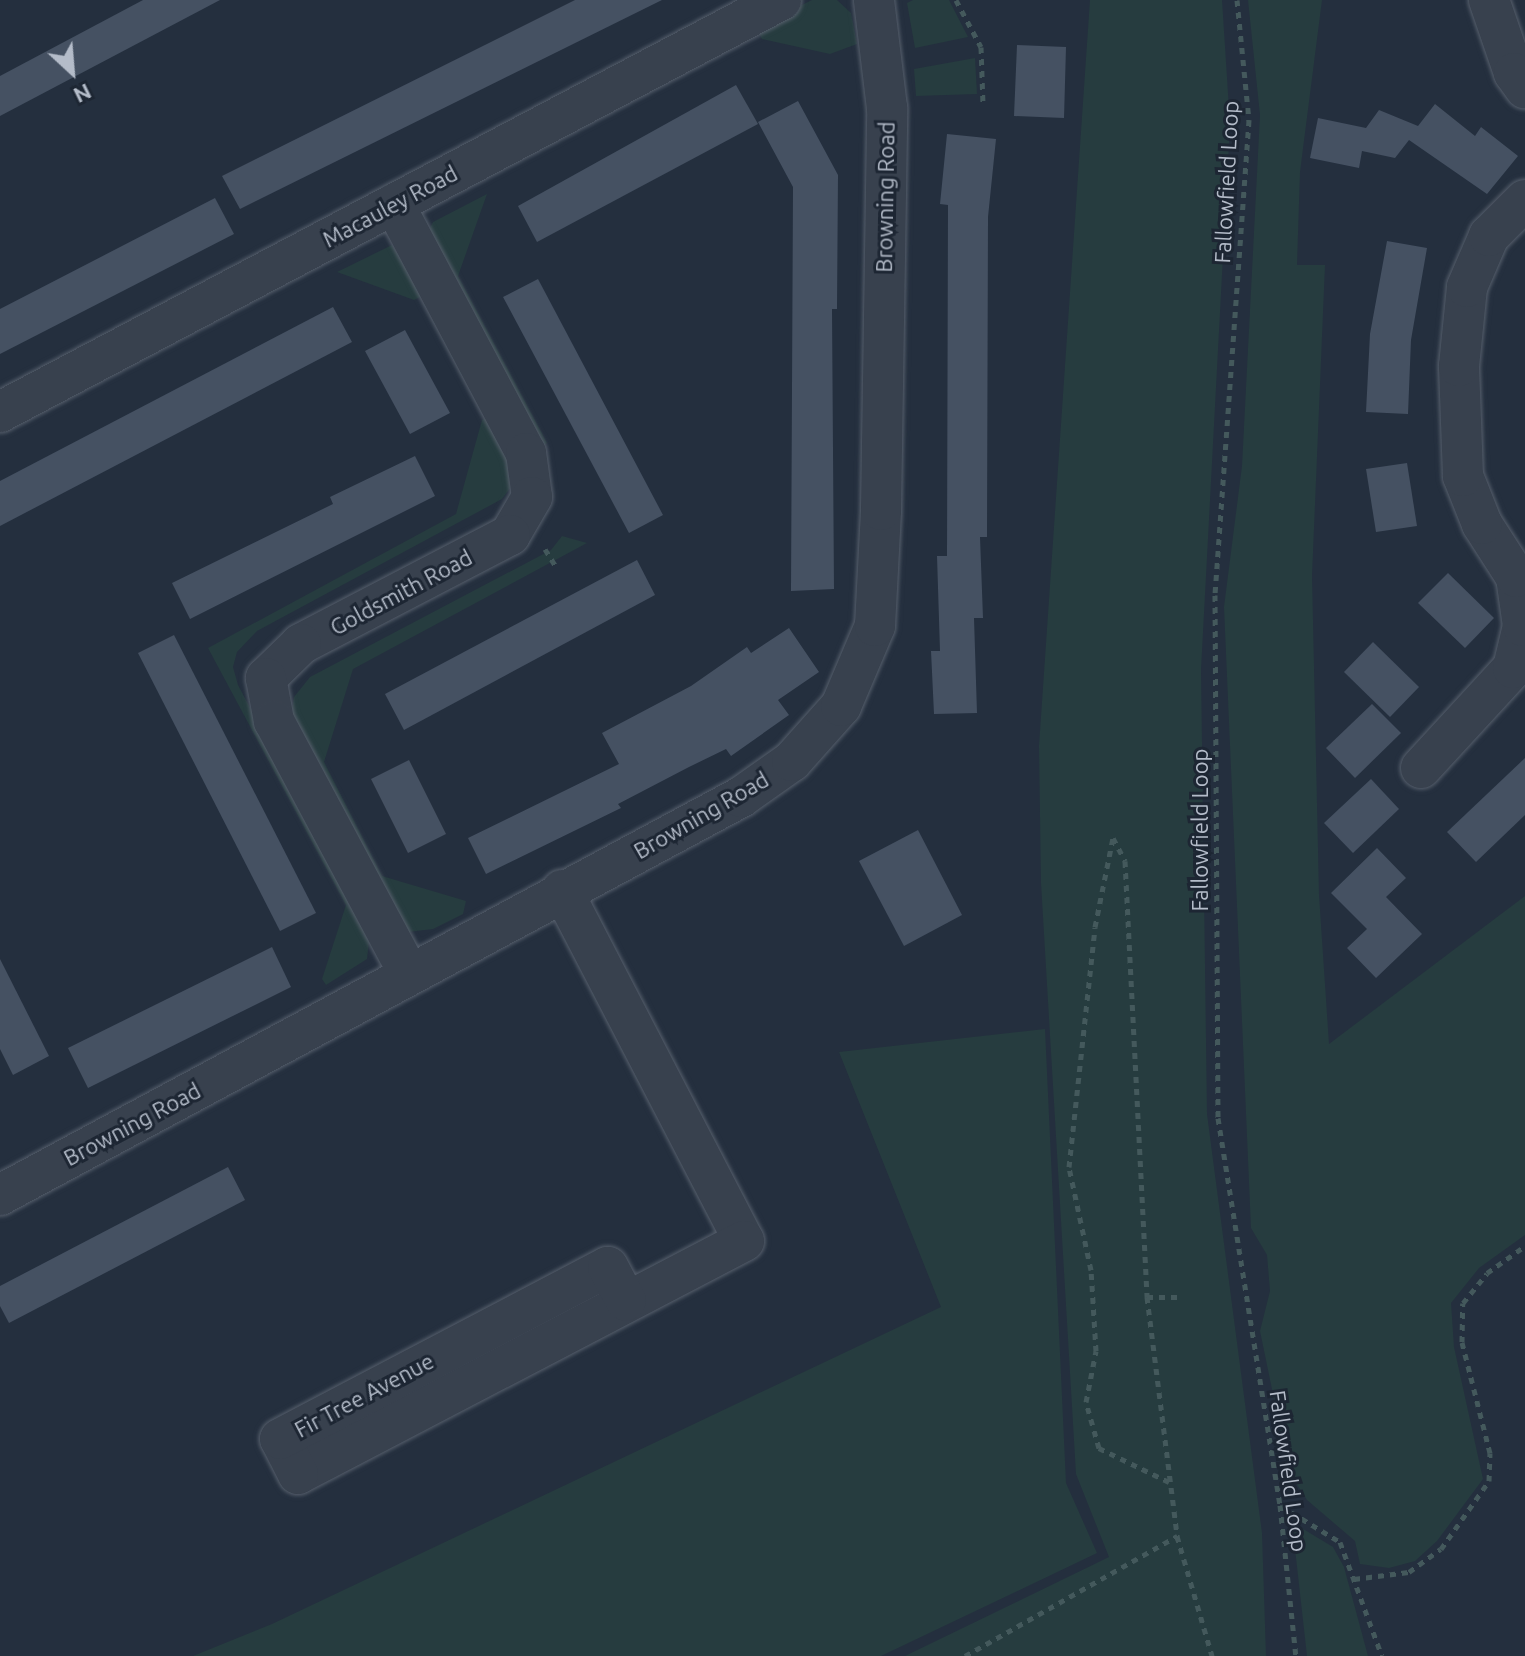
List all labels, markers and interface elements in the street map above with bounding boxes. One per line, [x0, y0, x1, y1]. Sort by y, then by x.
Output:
north arrow [32, 32, 112, 112]
text: N [70, 79, 96, 109]
street label: Fallowfield Loop [1209, 100, 1243, 264]
street label: Browning Road [870, 121, 900, 273]
street label: Macauley Road [318, 159, 462, 253]
street label: Goldsmith Road [326, 544, 476, 640]
street label: Fallowfield Loop [1187, 749, 1213, 911]
street label: Browning Road [629, 766, 773, 864]
street label: Browning Road [59, 1077, 205, 1171]
street label: Fir Tree Avenue [290, 1347, 438, 1443]
street label: Fallowfield Loop [1265, 1389, 1313, 1553]

